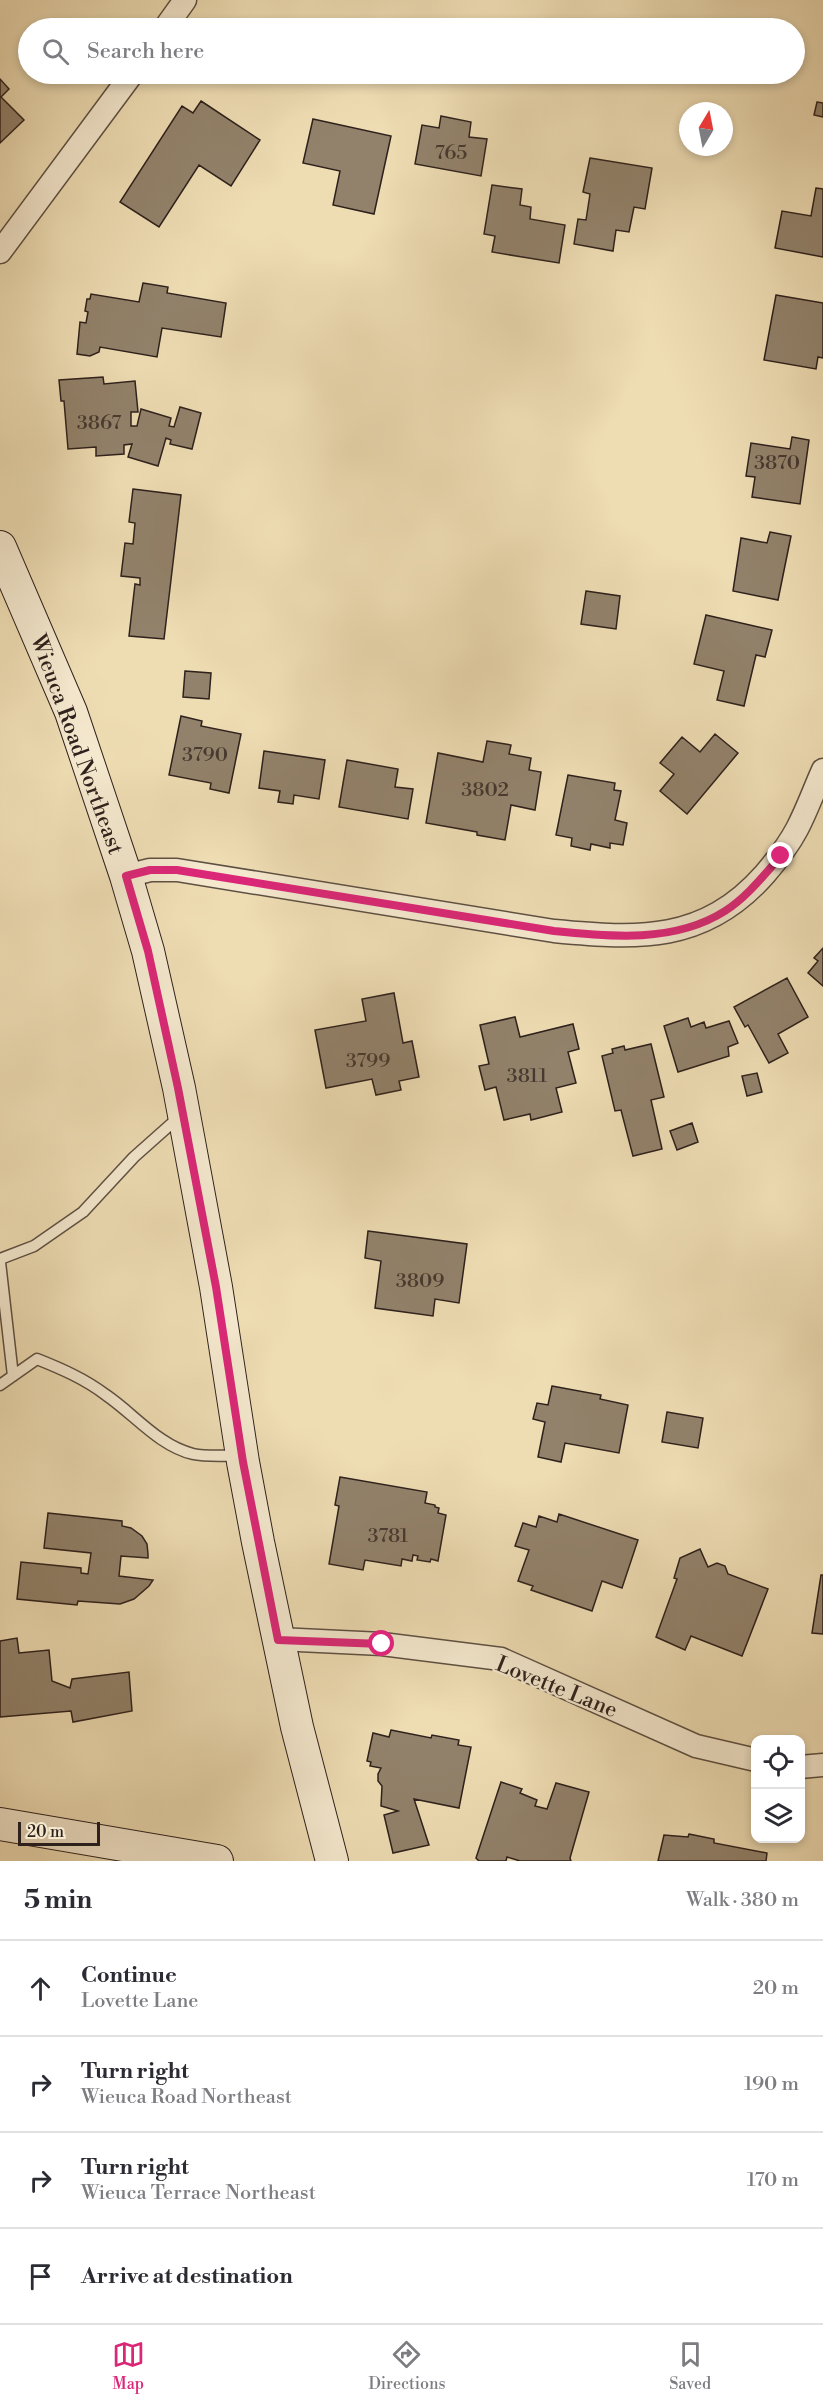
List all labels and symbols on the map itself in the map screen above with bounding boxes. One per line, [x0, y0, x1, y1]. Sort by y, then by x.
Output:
north arrow [679, 102, 733, 156]
house number: 765 [435, 141, 467, 166]
house number: 3867 [77, 411, 121, 436]
house number: 3870 [754, 451, 800, 476]
street label: Wieuca Road Northeast [24, 630, 129, 858]
house number: 3790 [182, 743, 228, 768]
house number: 3802 [461, 778, 509, 803]
route end [767, 842, 793, 868]
house number: 3799 [346, 1049, 390, 1074]
house number: 3811 [507, 1064, 548, 1089]
house number: 3809 [396, 1269, 444, 1294]
house number: 3781 [368, 1524, 409, 1549]
route start [368, 1630, 394, 1656]
street label: Lovette Lane [491, 1651, 621, 1724]
scale bar [18, 1819, 100, 1846]

